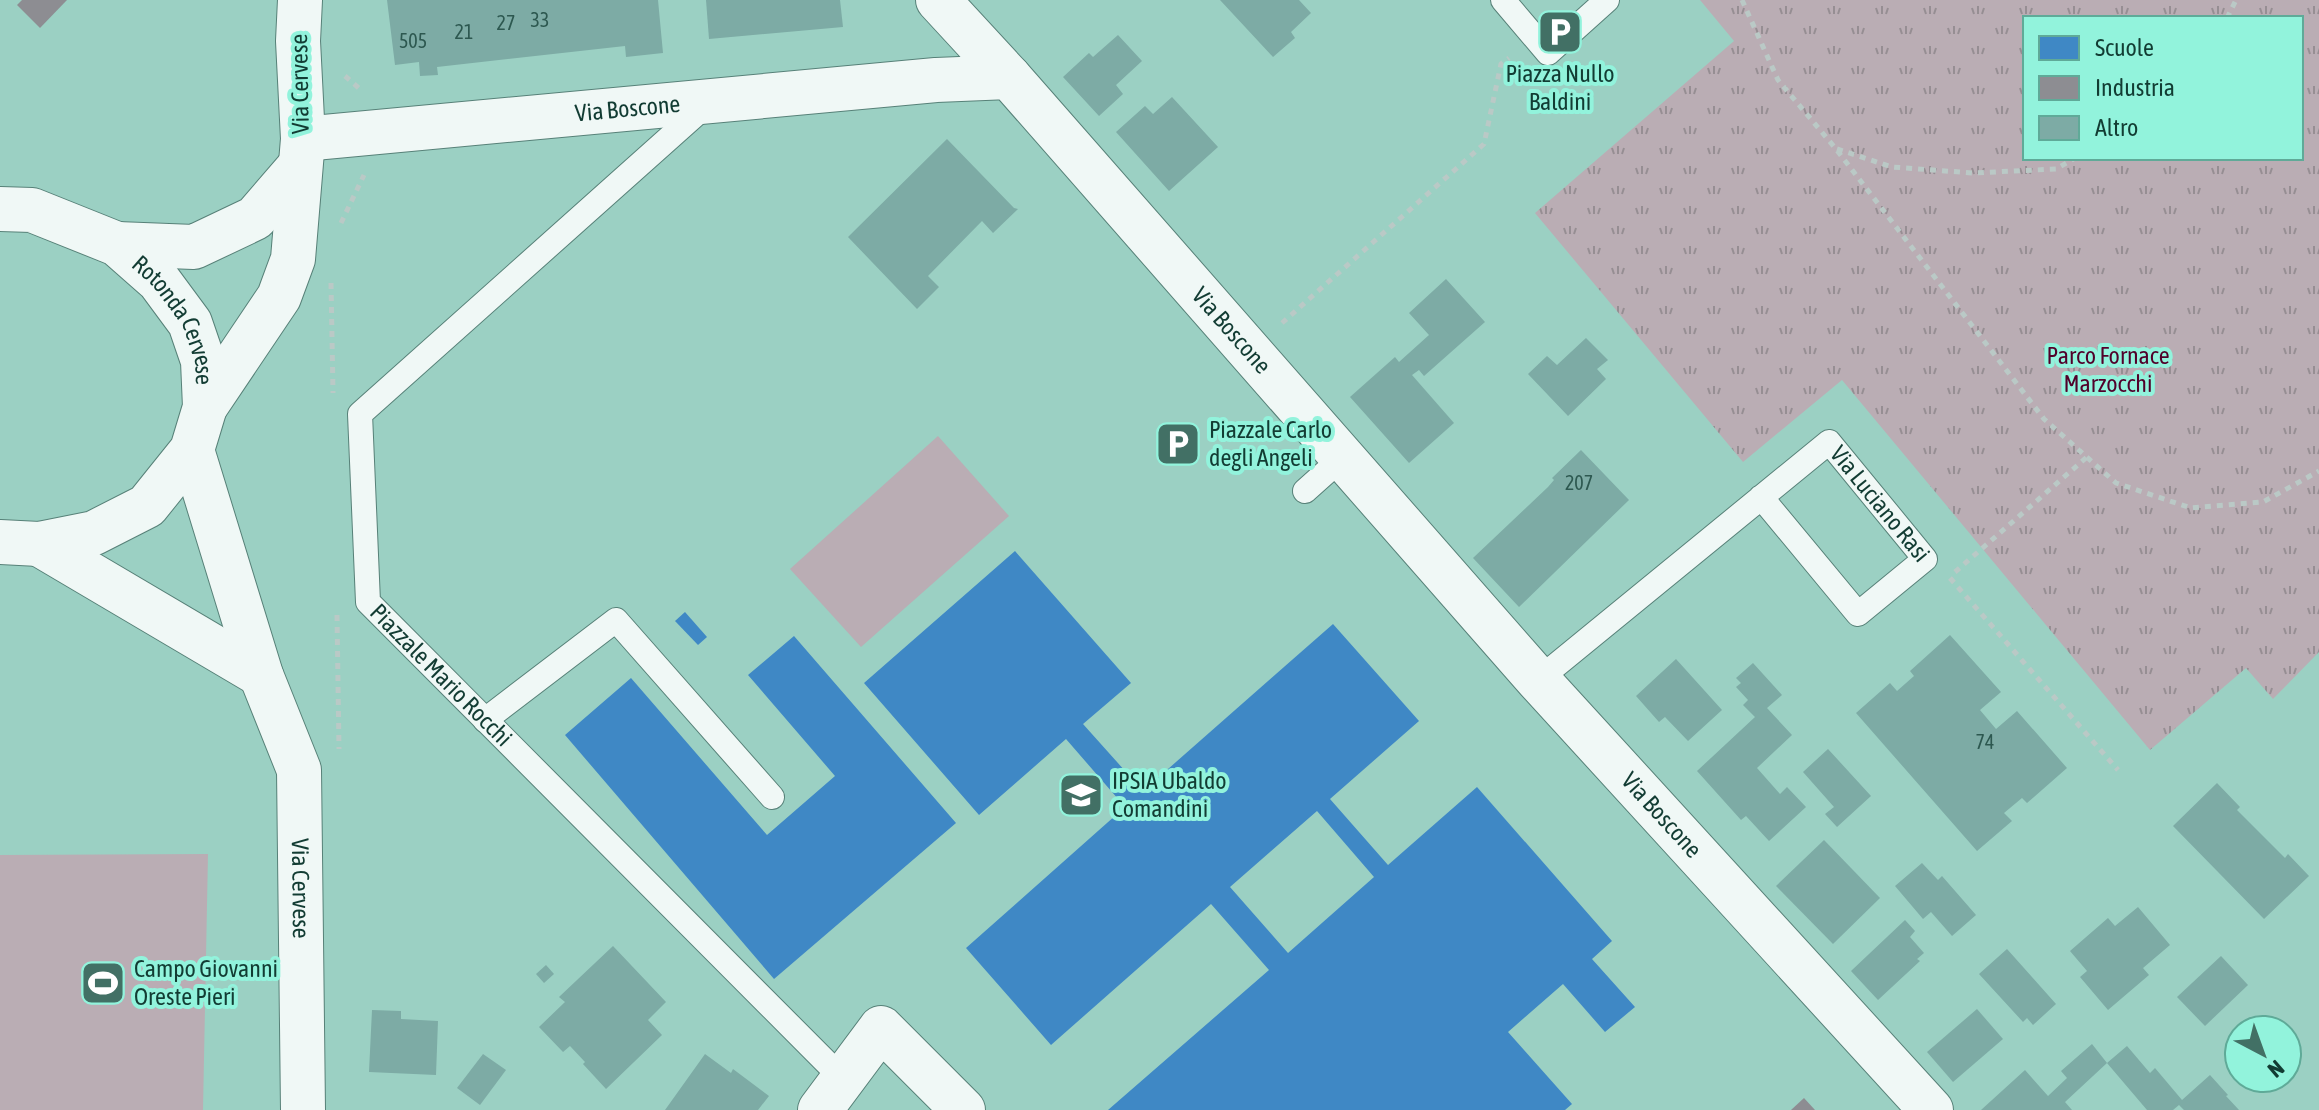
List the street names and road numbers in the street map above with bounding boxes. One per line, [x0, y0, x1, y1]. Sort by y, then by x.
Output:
street label: Via Cervese [285, 34, 314, 134]
street label: Via Boscone [574, 90, 681, 127]
street label: Rotonda Cervese [127, 250, 218, 385]
street label: Via Boscone [1187, 282, 1277, 379]
street label: Via Luciano Rasi [1825, 440, 1936, 567]
street label: Piazzale Mario Rocchi [365, 598, 518, 752]
street label: Via Boscone [1616, 767, 1707, 863]
street label: Via Cervese [287, 838, 315, 939]

